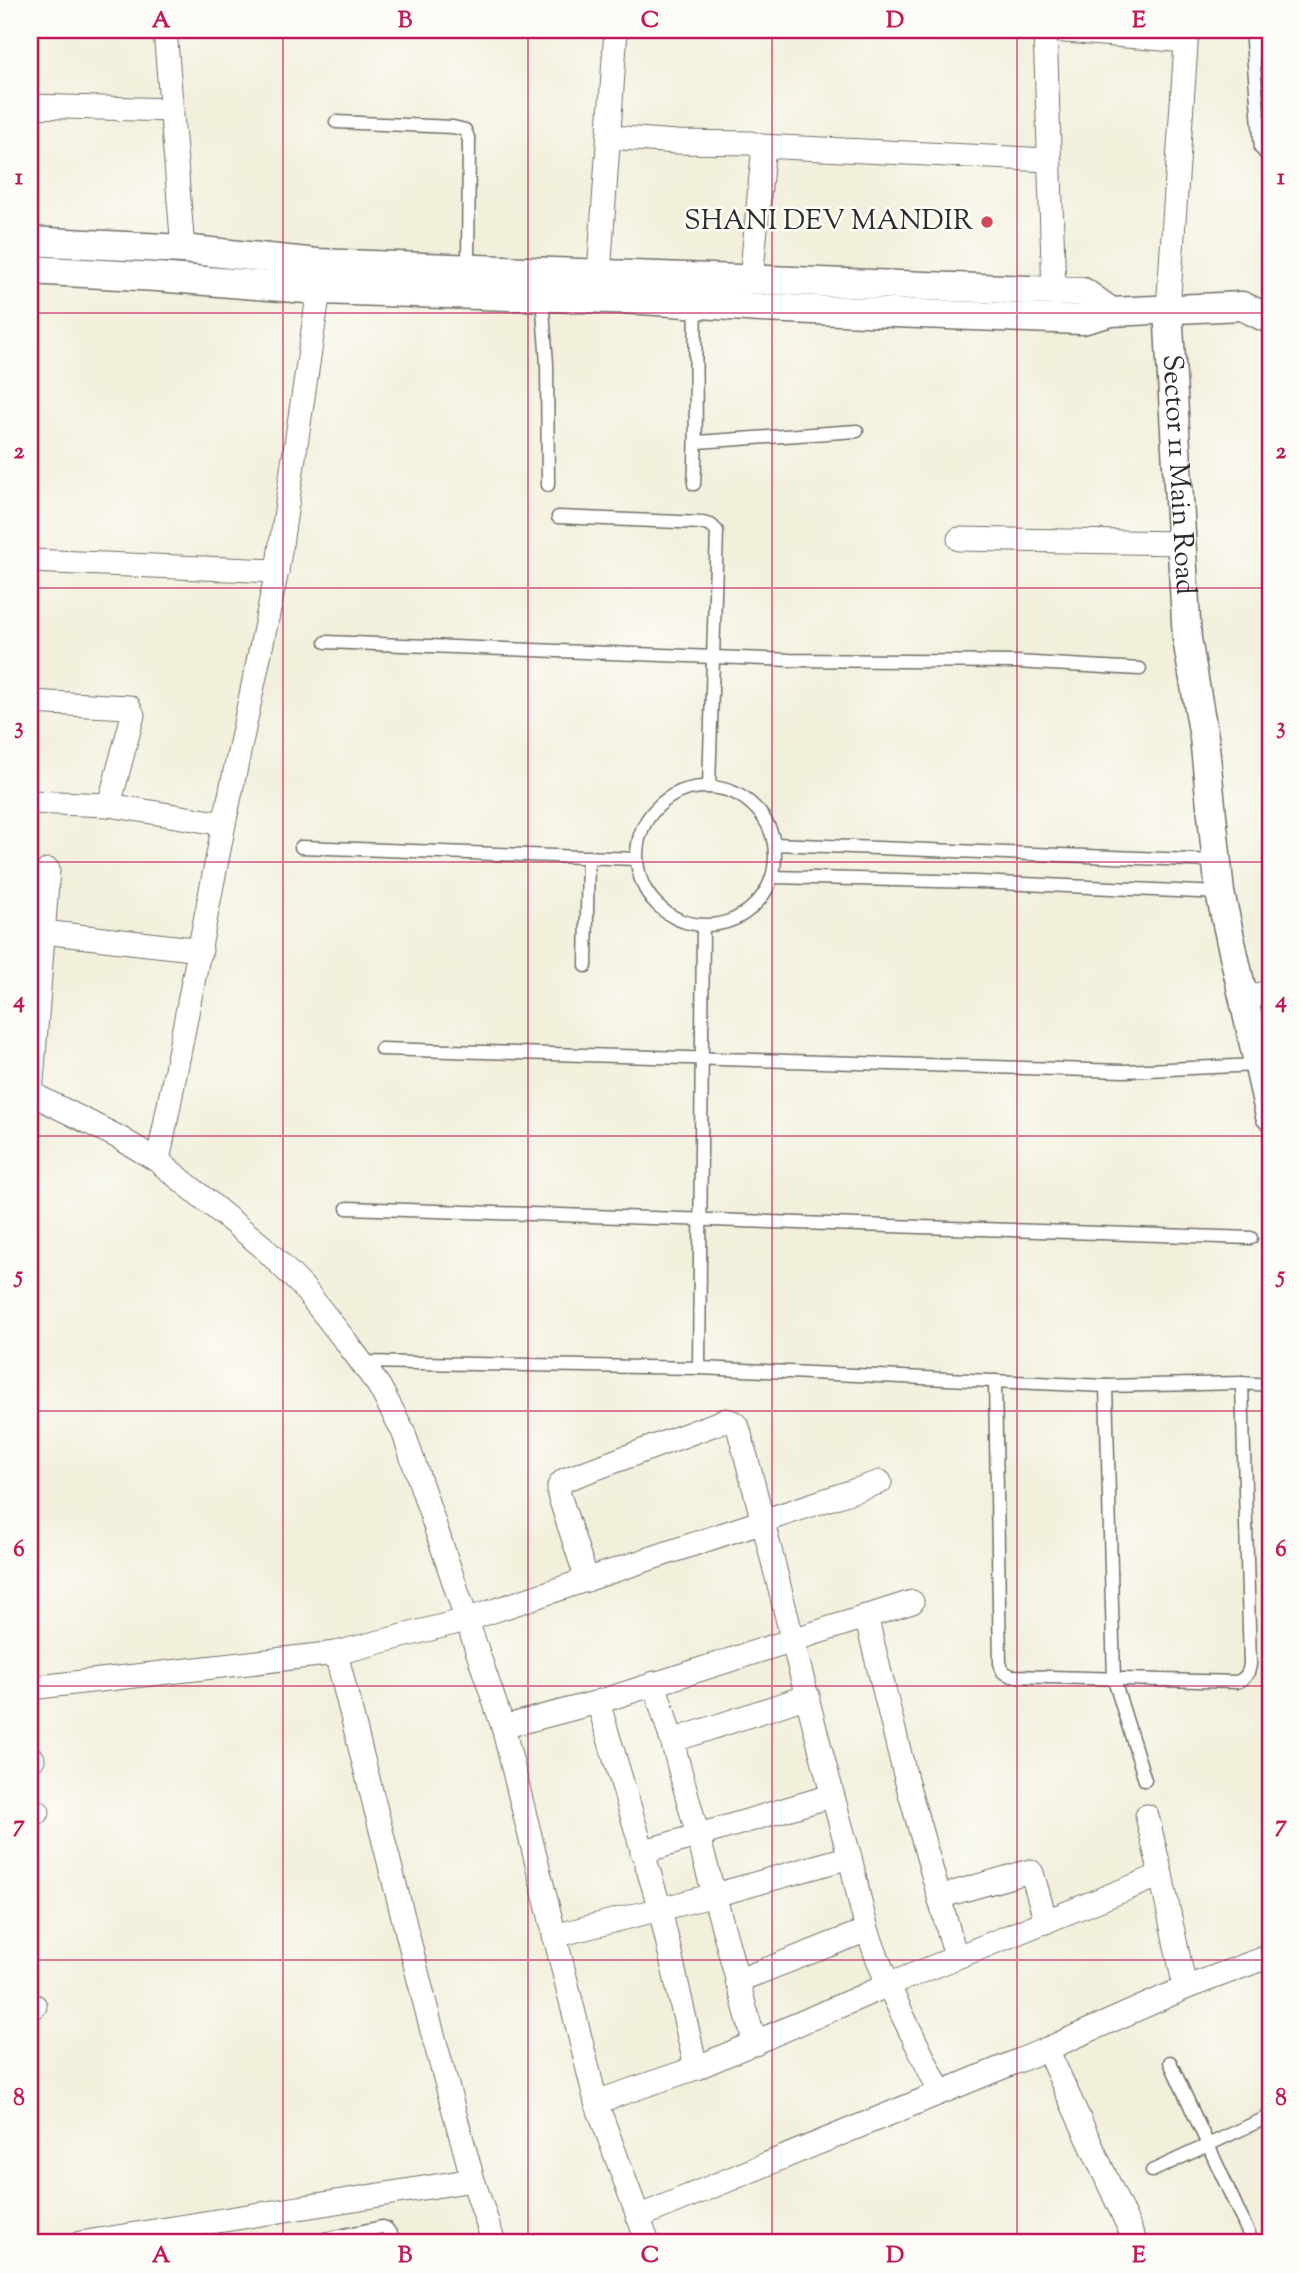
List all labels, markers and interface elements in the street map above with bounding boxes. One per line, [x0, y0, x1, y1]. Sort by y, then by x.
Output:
text: A [152, 5, 171, 38]
text: B [398, 5, 413, 38]
text: C [641, 5, 659, 38]
text: D [886, 5, 904, 38]
text: E [1132, 5, 1146, 38]
text: 1 [15, 162, 23, 195]
text: 1 [1277, 162, 1285, 195]
place label: SHANI DEV MANDIR [684, 202, 973, 242]
marker: SHANI DEV MANDIR [979, 214, 995, 230]
street label: Sector 11 Main Road [1151, 353, 1204, 596]
text: 2 [14, 436, 25, 469]
text: 2 [1276, 436, 1287, 469]
text: 3 [14, 711, 24, 744]
text: 3 [1276, 711, 1286, 744]
text: 4 [12, 985, 25, 1018]
text: 4 [1274, 985, 1287, 1018]
text: 5 [13, 1260, 23, 1293]
text: 5 [1275, 1260, 1285, 1293]
text: 6 [13, 1534, 25, 1567]
text: 6 [1275, 1534, 1287, 1567]
text: 7 [13, 1809, 25, 1842]
text: 7 [1275, 1809, 1287, 1842]
text: 8 [13, 2083, 25, 2116]
text: 8 [1275, 2083, 1287, 2116]
text: A [152, 2240, 171, 2273]
text: B [398, 2240, 413, 2273]
text: C [641, 2240, 659, 2273]
text: D [886, 2240, 904, 2273]
text: E [1132, 2240, 1146, 2273]

